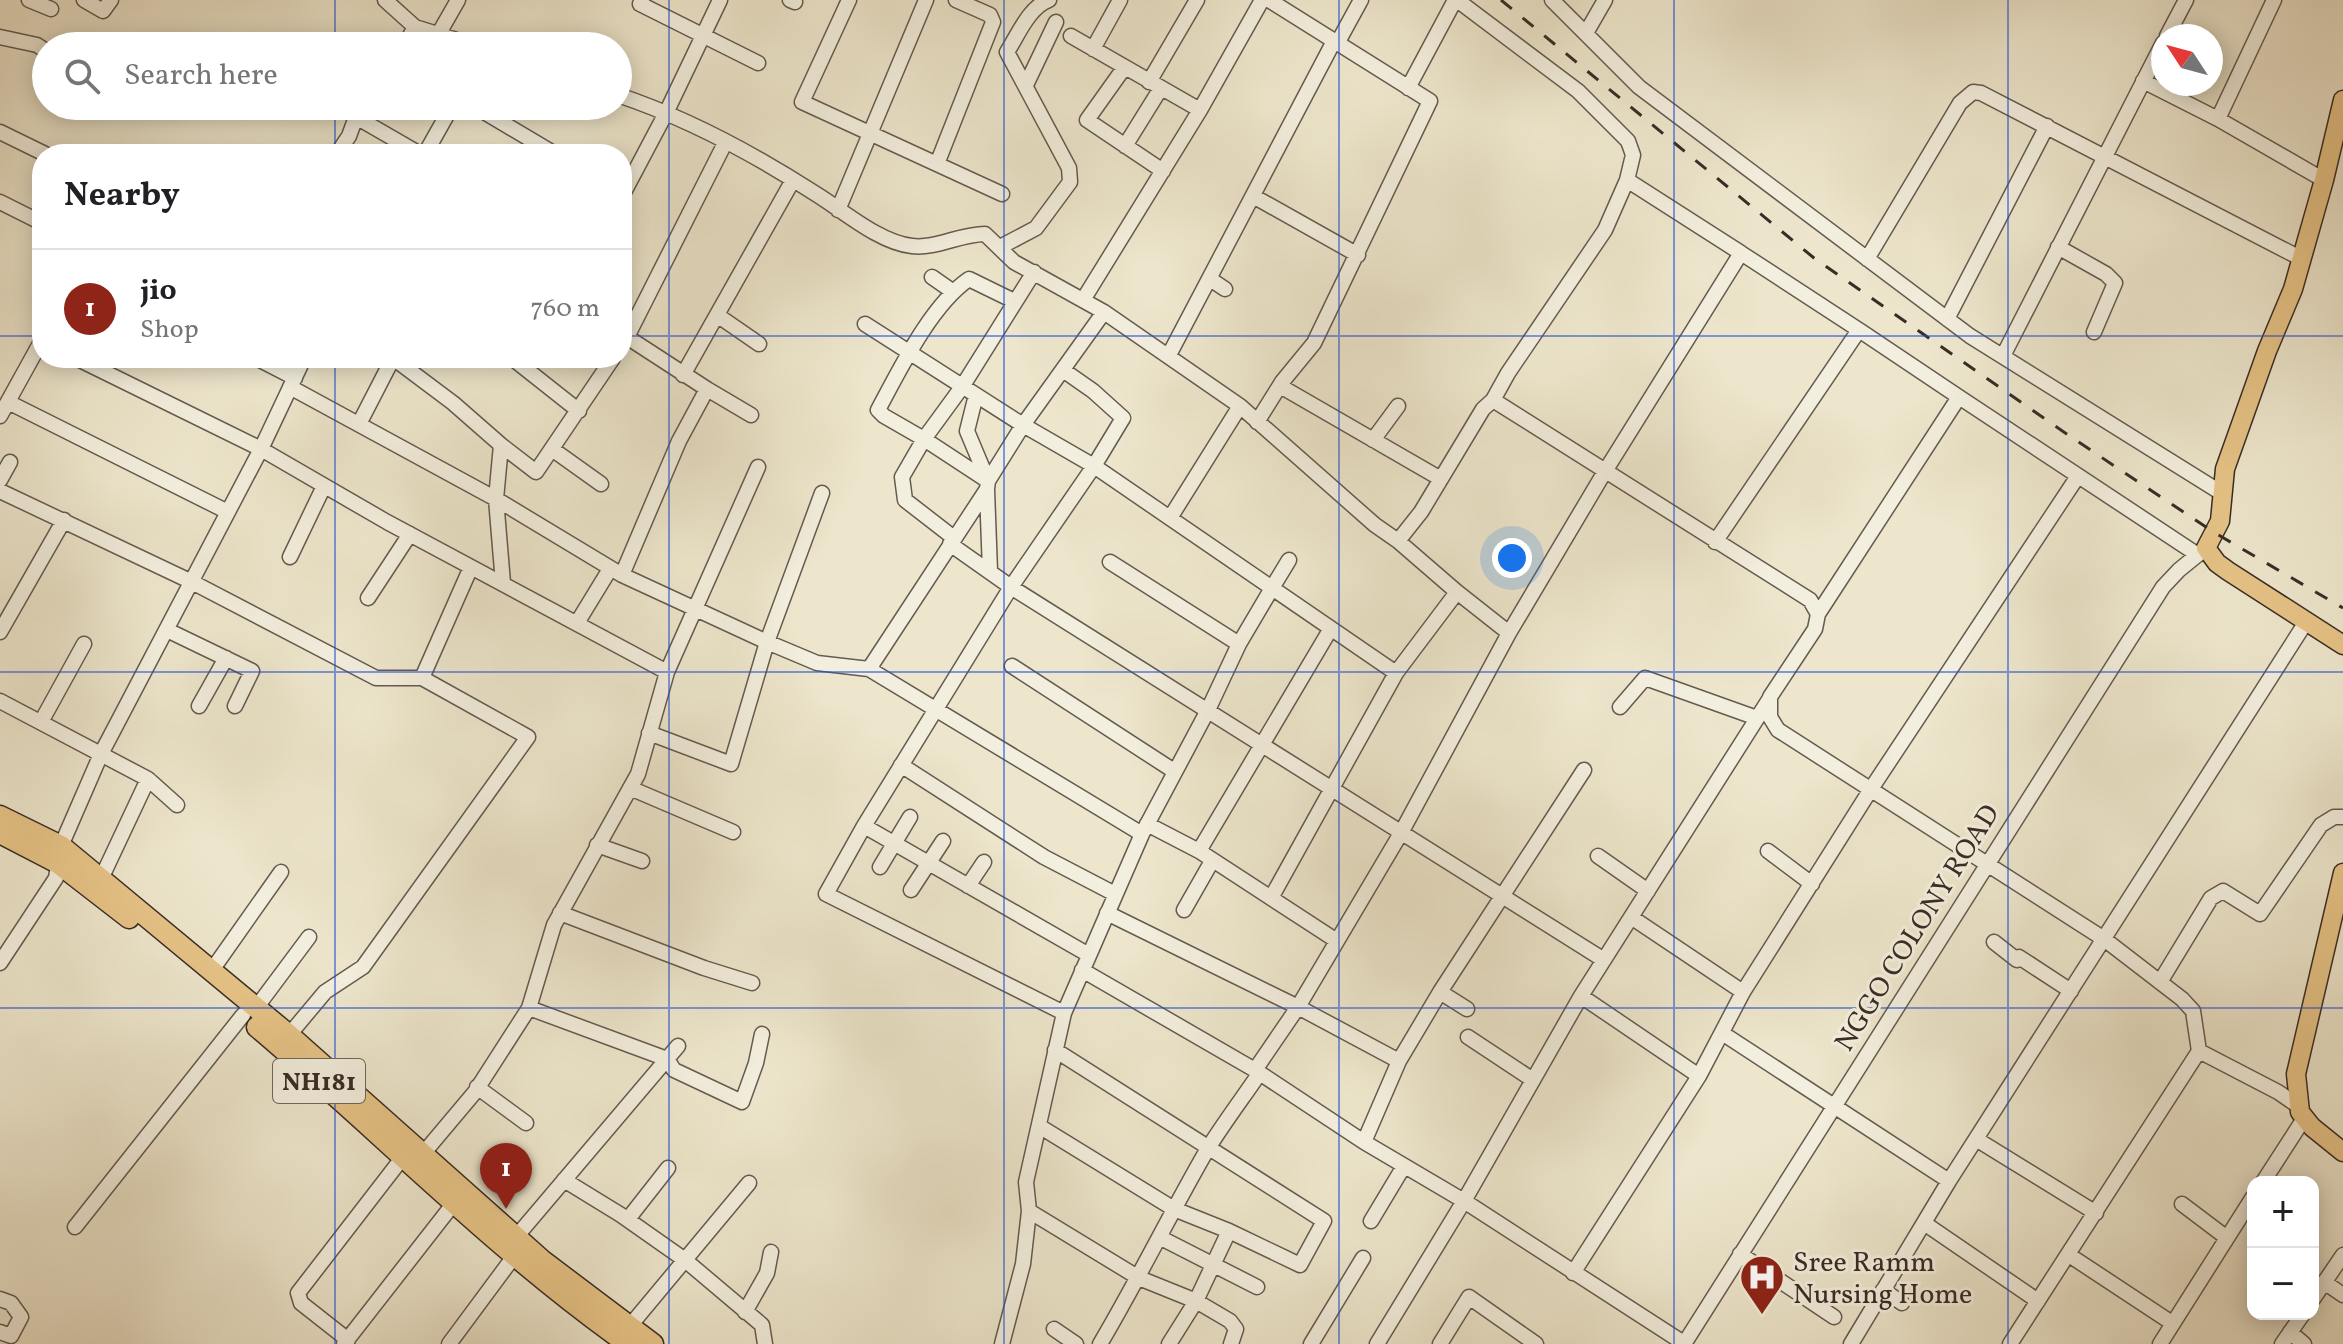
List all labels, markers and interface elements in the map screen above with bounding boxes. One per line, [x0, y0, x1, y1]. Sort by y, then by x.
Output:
north arrow [2151, 24, 2223, 96]
search box [32, 32, 632, 120]
icon: search [60, 54, 104, 98]
text: Search here [124, 55, 278, 97]
text: Nearby [64, 173, 180, 220]
text: jio [140, 270, 177, 312]
text: 1 [85, 291, 95, 327]
text: 760 m [530, 291, 600, 327]
text: Shop [140, 312, 199, 348]
your location [1492, 538, 1532, 578]
street label: NGGO COLONY ROAD [1826, 797, 2010, 1059]
road number: NH181 [273, 1059, 365, 1103]
pin: 1 [480, 1143, 532, 1209]
map controls [2247, 1176, 2319, 1320]
button: + [2247, 1176, 2319, 1248]
place label: Sree Ramm Nursing Home [1793, 1244, 1972, 1315]
button: − [2247, 1248, 2319, 1320]
hospital icon: Sree Ramm Nursing Home [1738, 1253, 1786, 1316]

